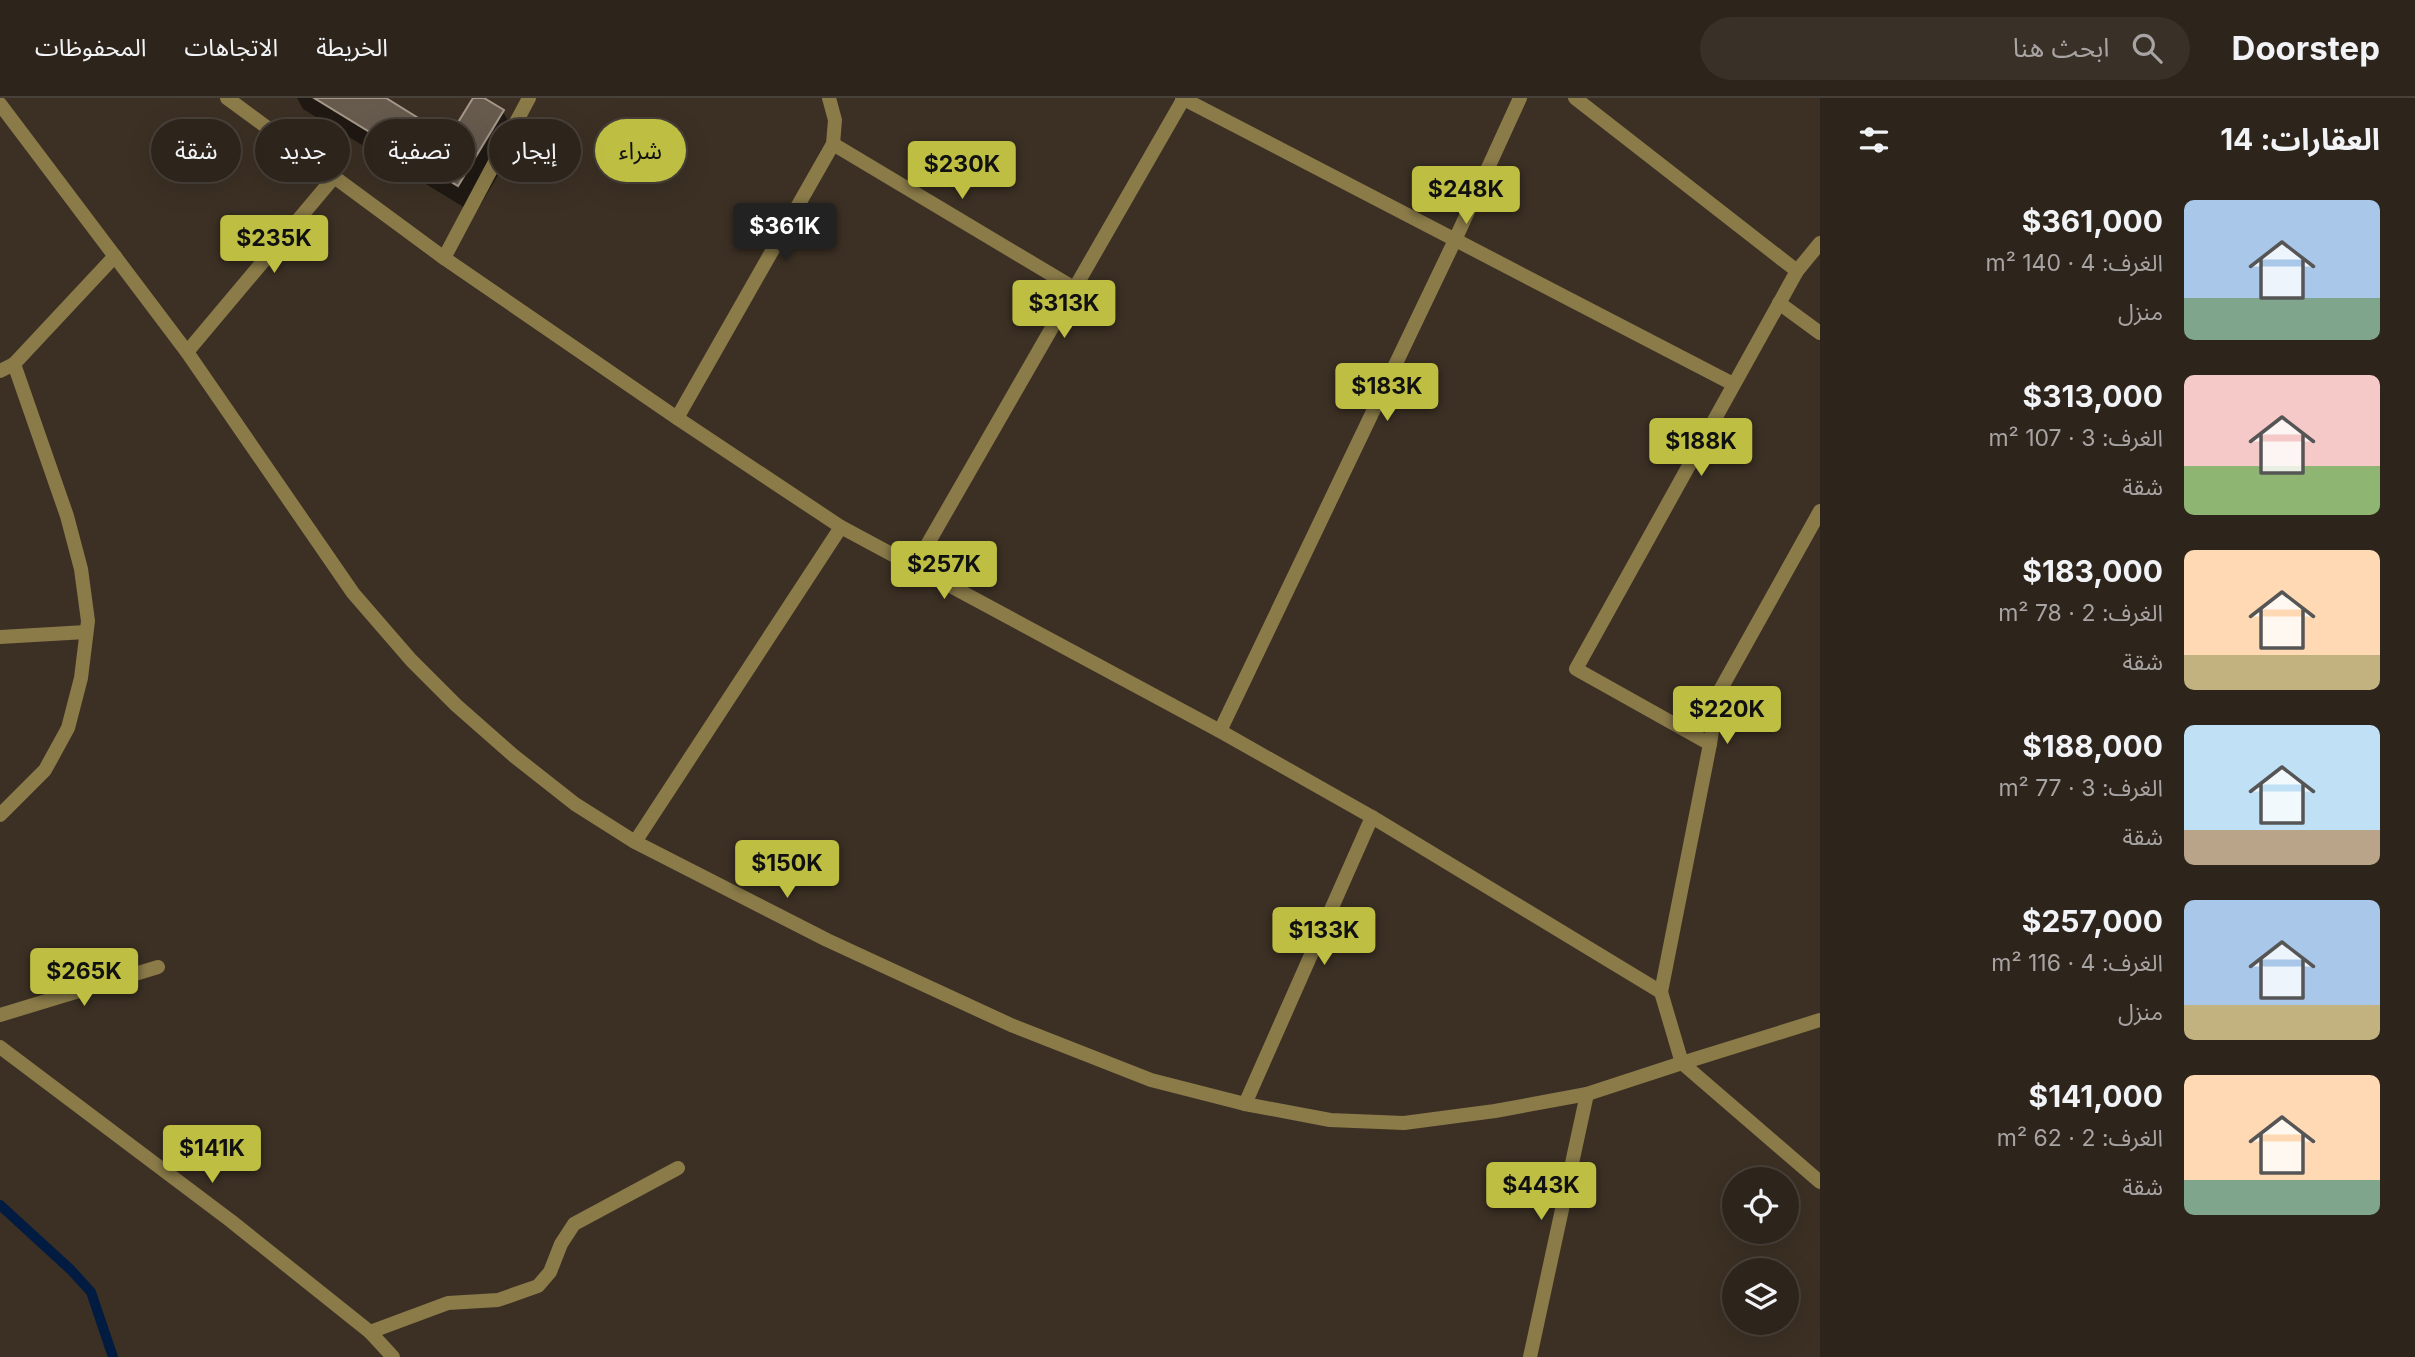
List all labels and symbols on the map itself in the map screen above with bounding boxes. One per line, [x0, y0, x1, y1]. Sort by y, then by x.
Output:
pin: $230K [913, 141, 1011, 201]
pin: $248K [1417, 166, 1515, 226]
pin: $361K [736, 204, 834, 263]
pin: $235K [225, 216, 323, 275]
pin: $313K [1015, 280, 1113, 340]
pin: $183K [1338, 364, 1436, 423]
pin: $188K [1652, 418, 1750, 478]
pin: $257K [895, 542, 993, 601]
pin: $220K [1678, 686, 1776, 746]
pin: $150K [738, 840, 836, 900]
pin: $133K [1275, 908, 1373, 967]
pin: $265K [35, 948, 133, 1008]
pin: $141K [163, 1126, 261, 1185]
pin: $443K [1492, 1162, 1590, 1222]

